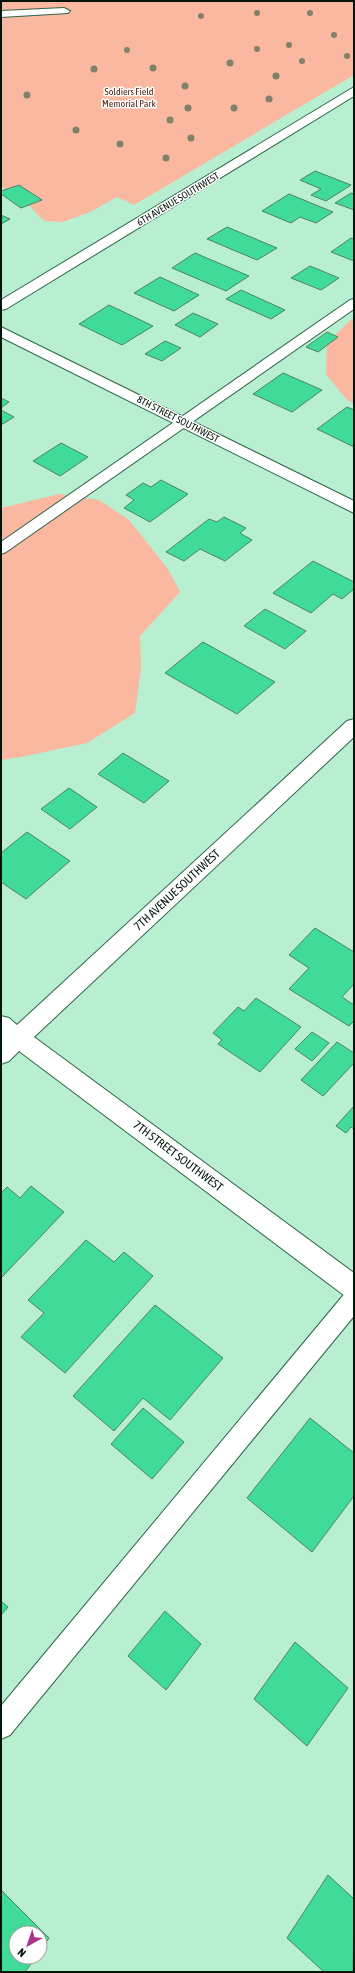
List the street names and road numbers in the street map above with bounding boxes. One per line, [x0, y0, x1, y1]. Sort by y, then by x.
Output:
street label: 6TH AVENUE SOUTHWEST [135, 170, 222, 228]
street label: 8TH STREET SOUTHWEST [135, 394, 221, 445]
street label: 7TH AVENUE SOUTHWEST [131, 846, 223, 934]
street label: 7TH STREET SOUTHWEST [130, 1118, 226, 1195]

